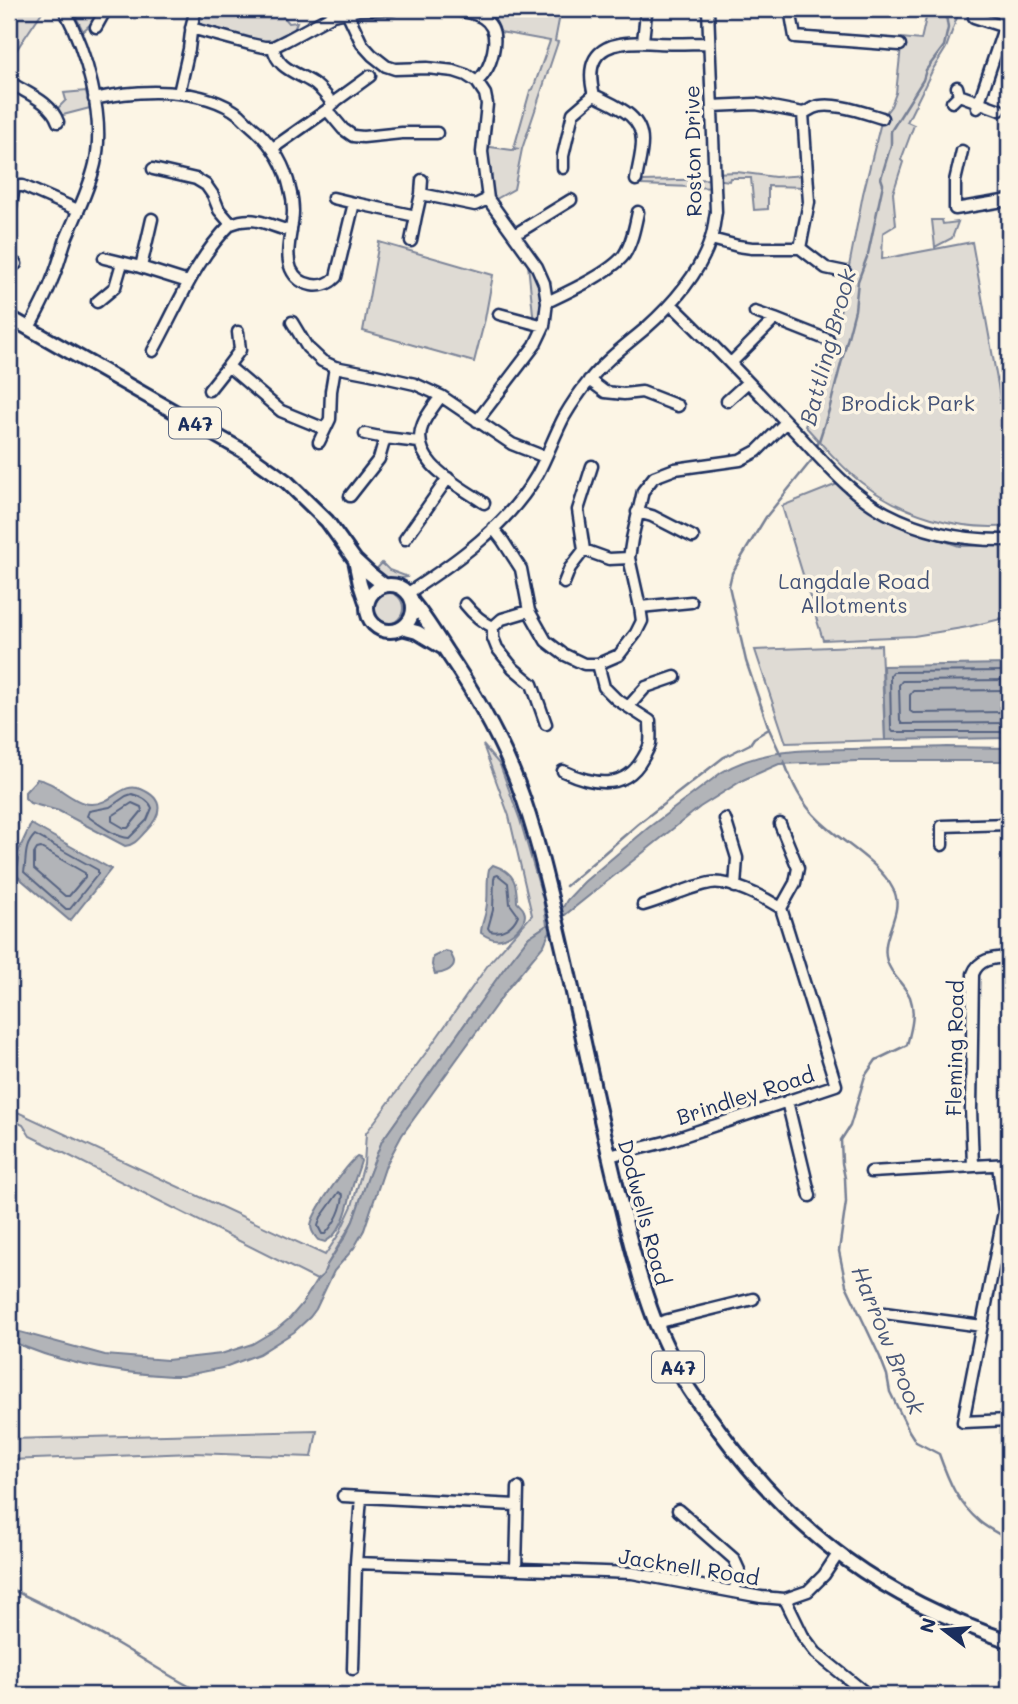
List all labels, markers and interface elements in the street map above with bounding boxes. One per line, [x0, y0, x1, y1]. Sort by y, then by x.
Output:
street label: Roston Drive [677, 85, 707, 217]
water label: Battling Brook [792, 265, 862, 428]
park label: Brodick Park [841, 389, 975, 416]
road number: A47 [169, 408, 221, 438]
park label: Langdale Road Allotments [778, 567, 930, 618]
street label: Fleming Road [939, 980, 969, 1116]
street label: Brindley Road [673, 1060, 817, 1130]
street label: Dodwells Road [613, 1136, 677, 1288]
water label: Harrow Brook [845, 1261, 933, 1420]
road number: A47 [652, 1352, 704, 1382]
street label: Jacknell Road [617, 1542, 761, 1590]
north arrow [909, 1596, 979, 1666]
text: N [913, 1615, 941, 1636]

